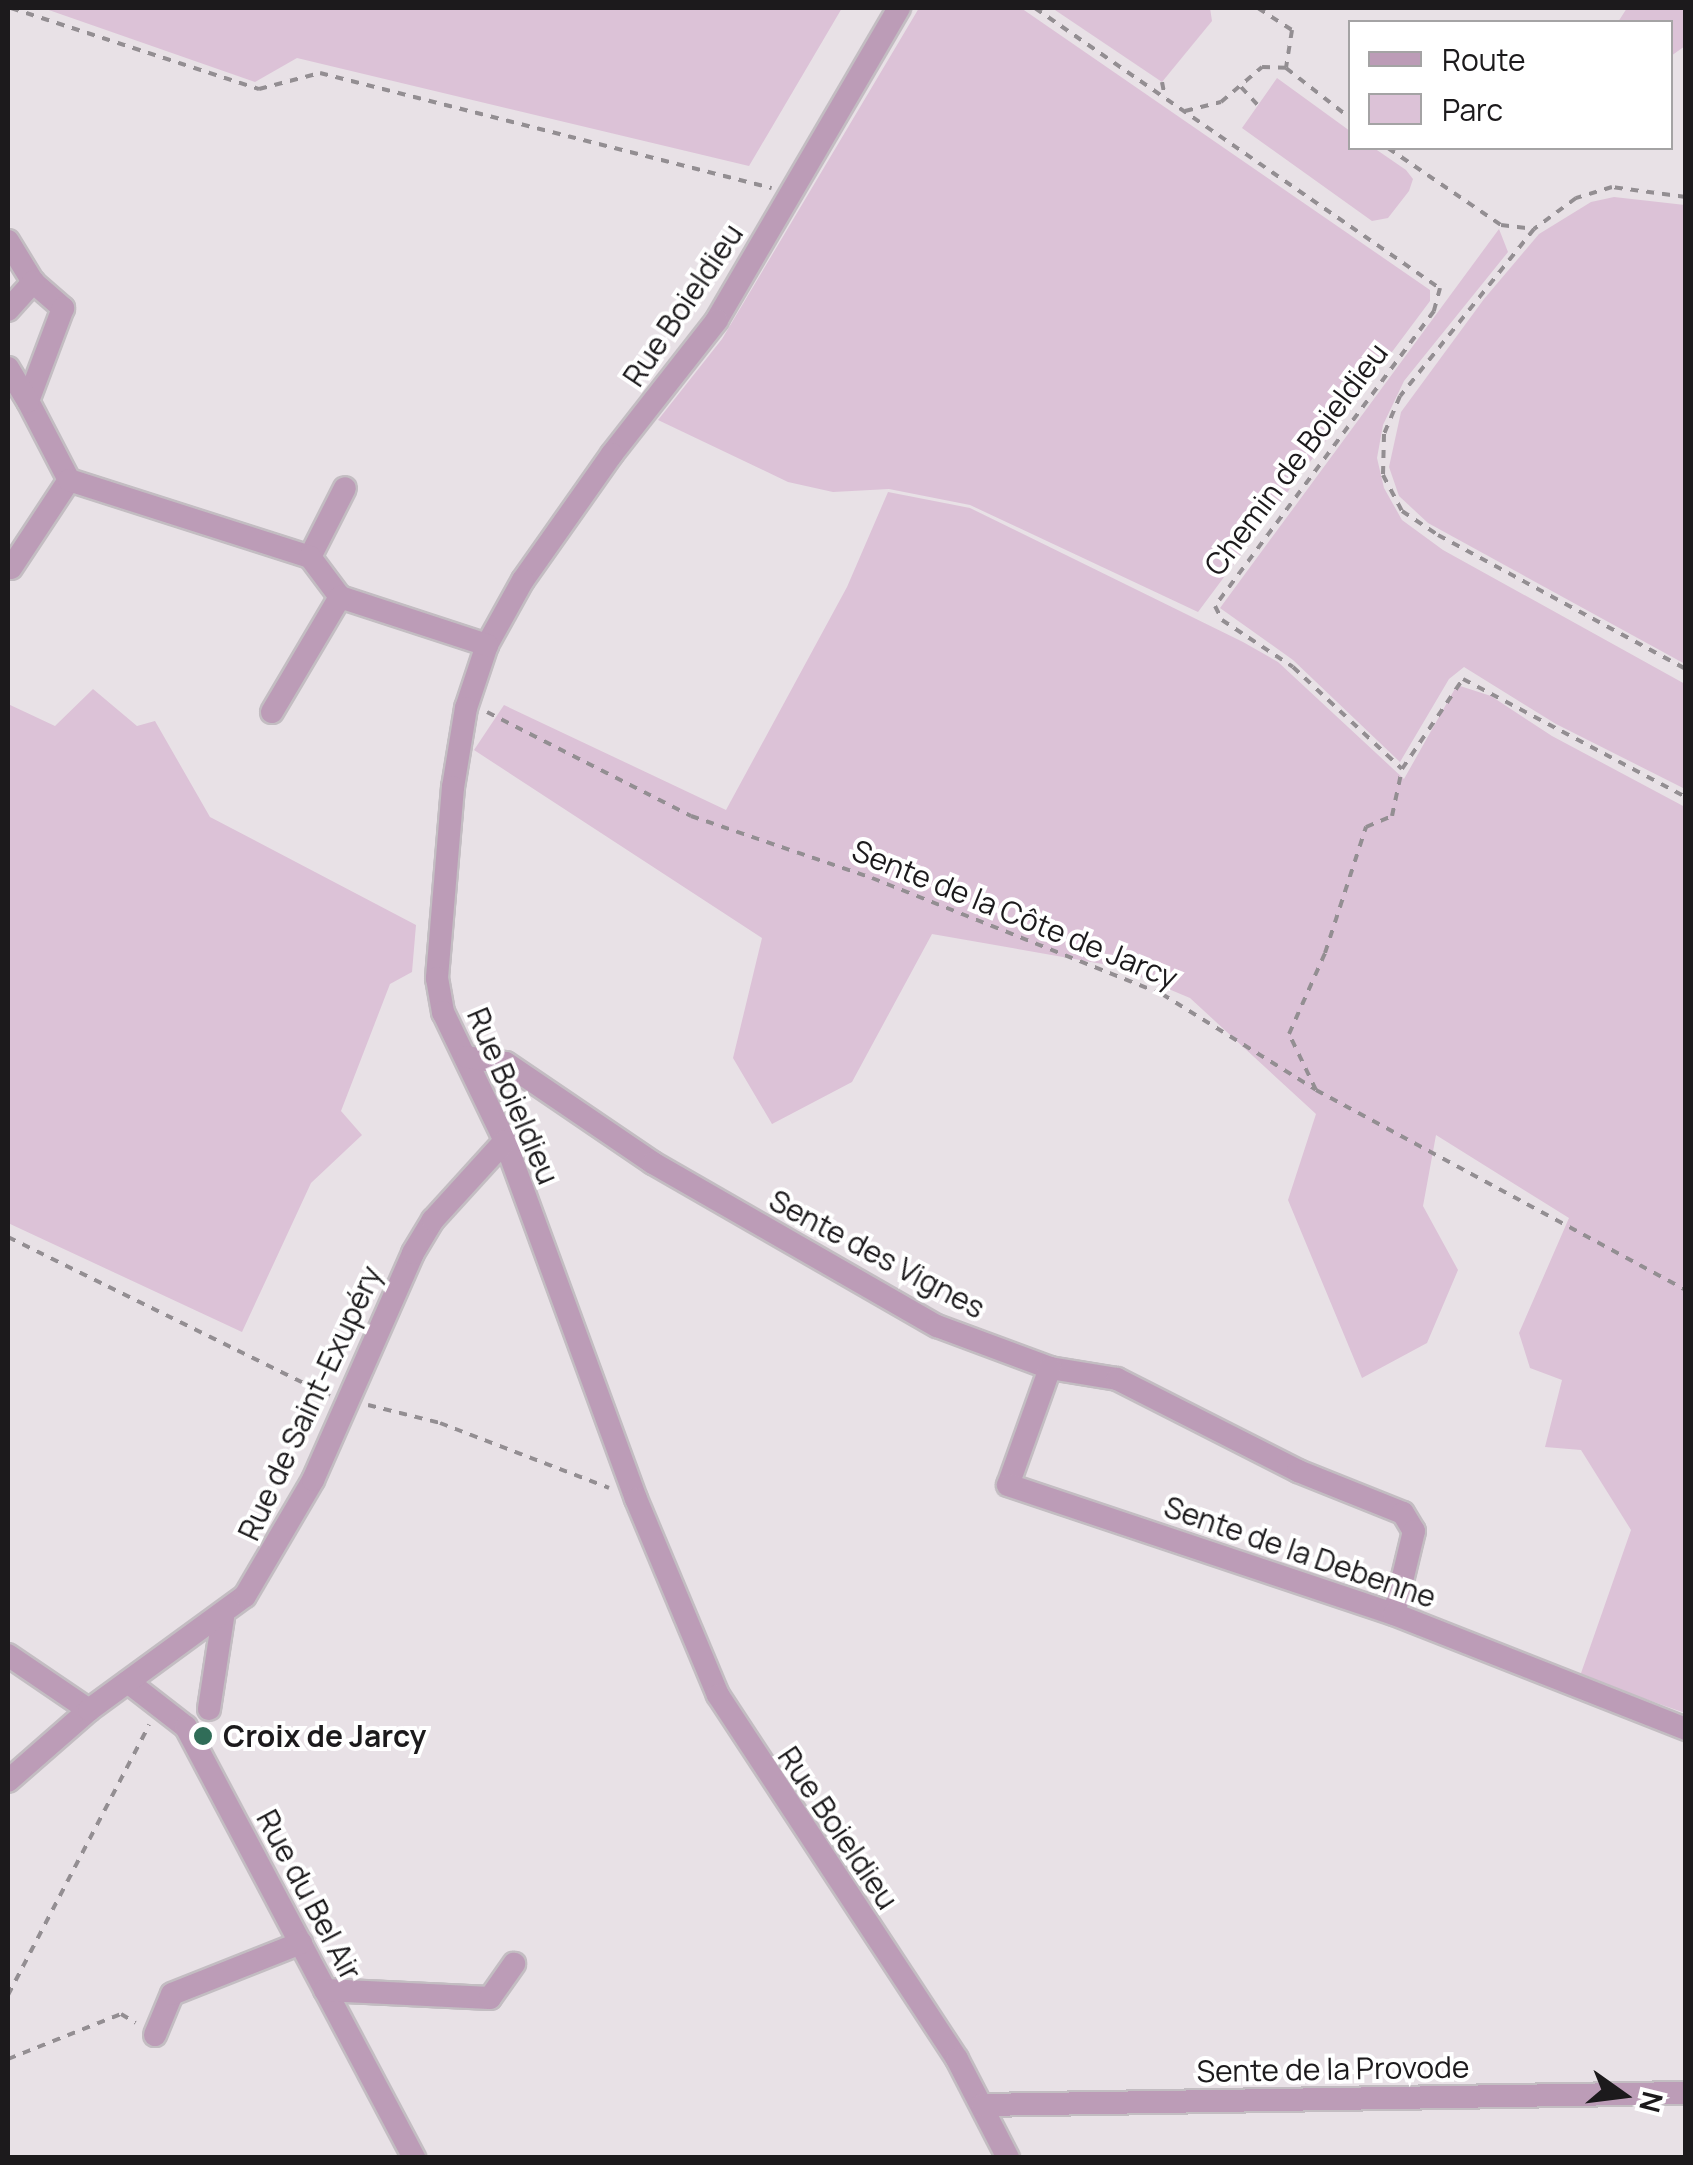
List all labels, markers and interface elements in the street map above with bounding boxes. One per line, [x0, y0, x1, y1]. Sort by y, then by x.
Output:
legend [1348, 20, 1673, 150]
text: Route [1442, 39, 1525, 80]
text: Parc [1442, 89, 1503, 130]
street label: Rue Boieldieu [615, 217, 751, 393]
street label: Chemin de Boieldieu [1197, 336, 1395, 582]
street label: Sente de la Côte de Jarcy [847, 832, 1183, 996]
street label: Rue Boieldieu [460, 1002, 566, 1190]
street label: Sente des Vignes [763, 1182, 991, 1326]
street label: Rue de Saint-Exupéry [231, 1260, 389, 1546]
street label: Sente de la Debenne [1159, 1489, 1441, 1615]
place label: Croix de Jarcy [223, 1718, 426, 1754]
marker: Croix de Jarcy [192, 1725, 214, 1747]
street label: Rue Boieldieu [770, 1740, 906, 1916]
street label: Rue du Bel Air [249, 1804, 369, 1986]
north arrow [1573, 2045, 1673, 2145]
street label: Sente de la Provode [1196, 2049, 1470, 2089]
text: N [1631, 2088, 1673, 2117]

